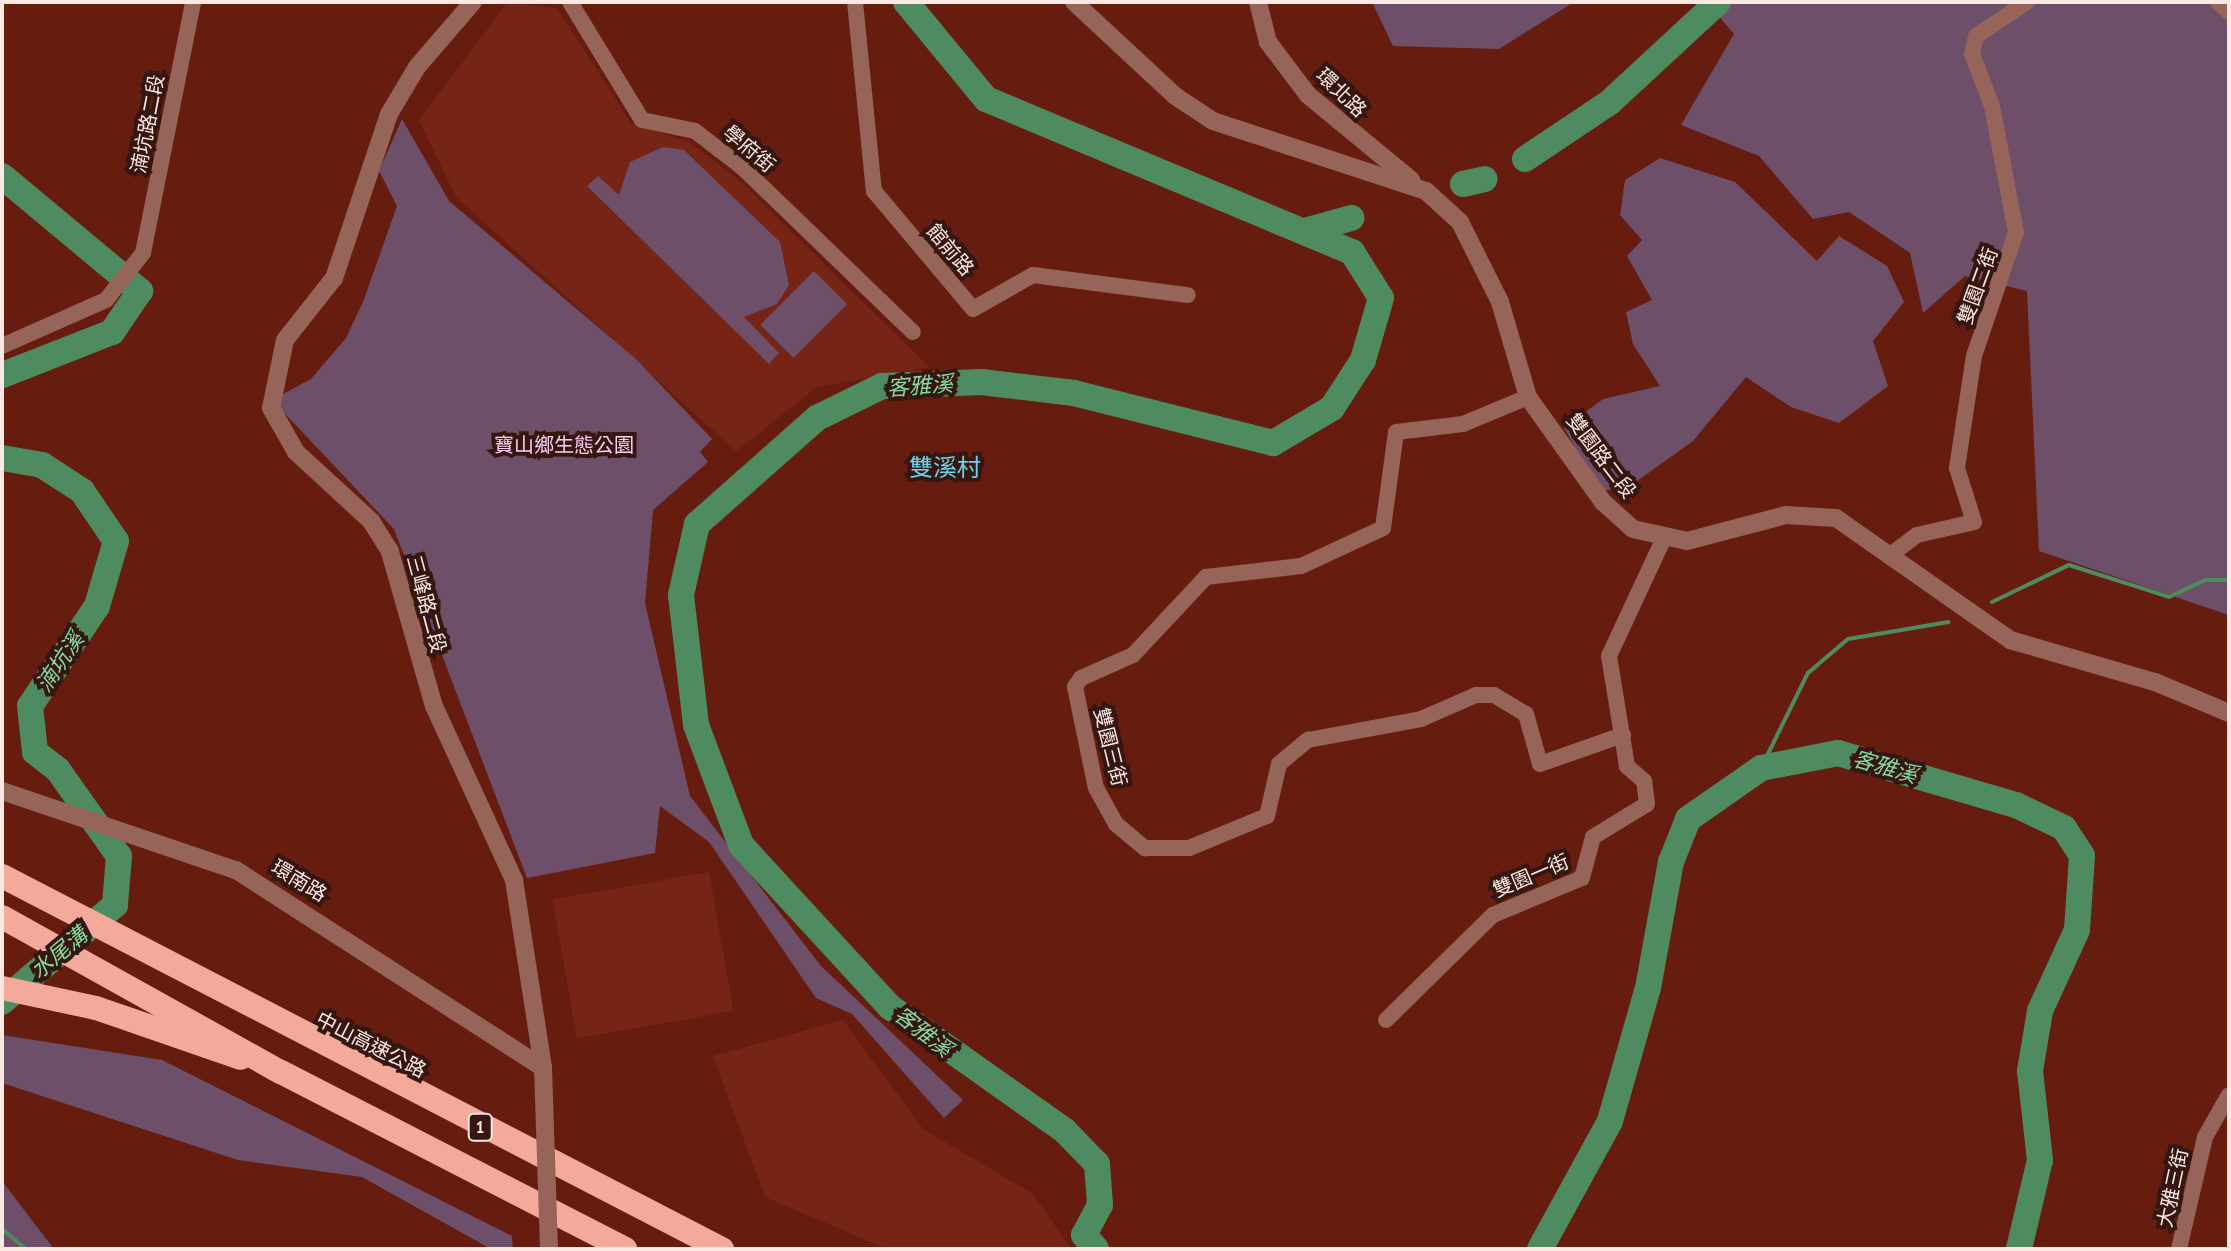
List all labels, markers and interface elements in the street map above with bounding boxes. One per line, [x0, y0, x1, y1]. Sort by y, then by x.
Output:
street label: 環北路 [1311, 64, 1371, 122]
street label: 湳坑路二段 [127, 73, 169, 175]
street label: 學府街 [718, 121, 780, 177]
street label: 館前路 [922, 219, 978, 281]
street label: 雙園二街 [1953, 244, 2003, 328]
water label: 客雅溪 [886, 371, 954, 401]
street label: 雙園路二段 [1561, 409, 1641, 503]
park label: 寶山鄉生態公園 [494, 433, 634, 457]
district label: 雙溪村 [909, 454, 981, 482]
street label: 三峰路二段 [401, 553, 451, 655]
water label: 湳坑溪 [31, 627, 89, 697]
street label: 雙園三街 [1089, 705, 1131, 789]
water label: 客雅溪 [1850, 745, 1920, 789]
street label: 雙園一街 [1489, 849, 1573, 903]
street label: 環南路 [267, 855, 331, 907]
water label: 水尾溝 [25, 922, 93, 984]
water label: 客雅溪 [889, 1001, 957, 1063]
street label: 中山高速公路 [312, 1007, 430, 1083]
road number: 1 [466, 1113, 494, 1141]
street label: 大雅三街 [2153, 1146, 2193, 1230]

